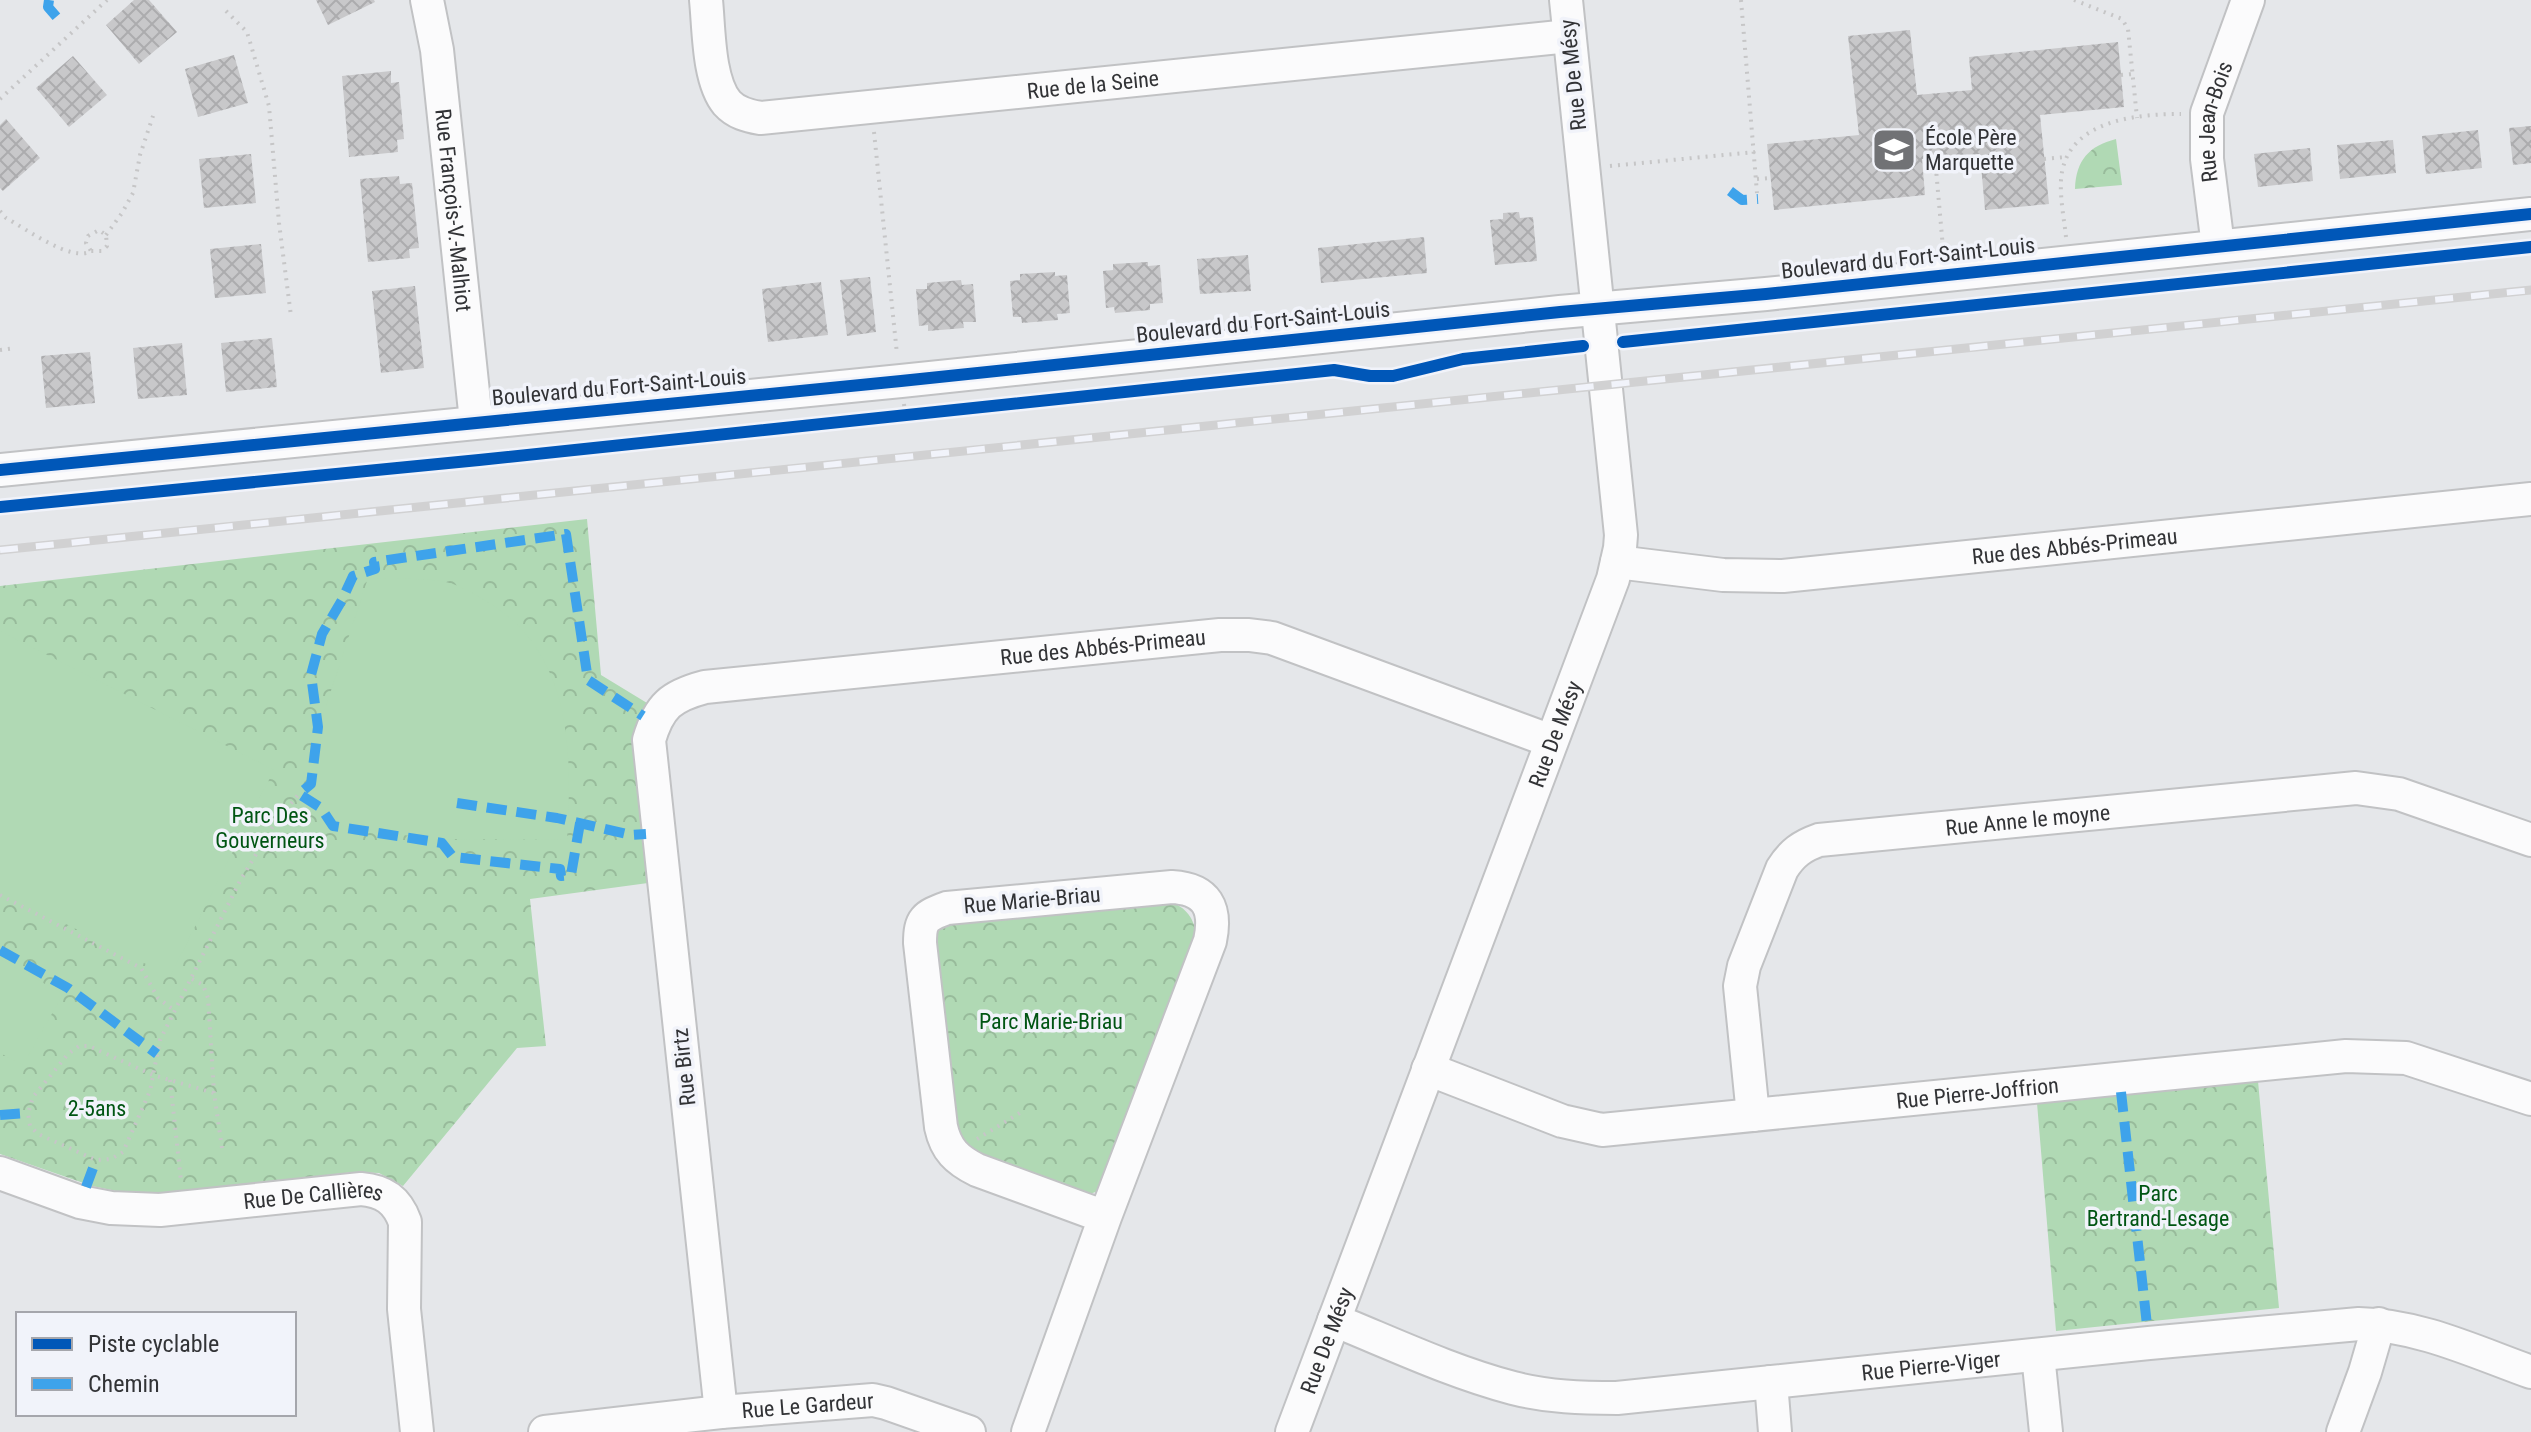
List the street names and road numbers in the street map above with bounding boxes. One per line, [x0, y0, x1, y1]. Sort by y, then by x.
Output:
street label: Rue De Mésy [1555, 18, 1591, 132]
street label: Rue Jean-Bois [2195, 58, 2237, 184]
street label: Rue de la Seine [1026, 65, 1160, 103]
street label: Rue François-V.-Malhiot [431, 107, 477, 313]
street label: Boulevard du Fort-Saint-Louis [1780, 232, 2036, 284]
street label: Boulevard du Fort-Saint-Louis [1135, 296, 1391, 348]
street label: Boulevard du Fort-Saint-Louis [491, 363, 747, 411]
street label: Rue des Abbés-Primeau [1971, 523, 2179, 569]
street label: Rue des Abbés-Primeau [999, 624, 1207, 670]
street label: Rue De Mésy [1523, 677, 1586, 791]
street label: Rue Anne le moyne [1944, 799, 2111, 840]
street label: Rue Marie-Briau [963, 882, 1101, 918]
street label: Rue Birtz [667, 1027, 701, 1107]
street label: Rue Pierre-Joffrion [1895, 1072, 2060, 1113]
street label: Rue De Callières [242, 1176, 387, 1214]
street label: Rue De Mésy [1295, 1284, 1358, 1397]
street label: Rue Pierre-Viger [1860, 1346, 2002, 1385]
street label: Rue Le Gardeur [741, 1387, 875, 1423]

